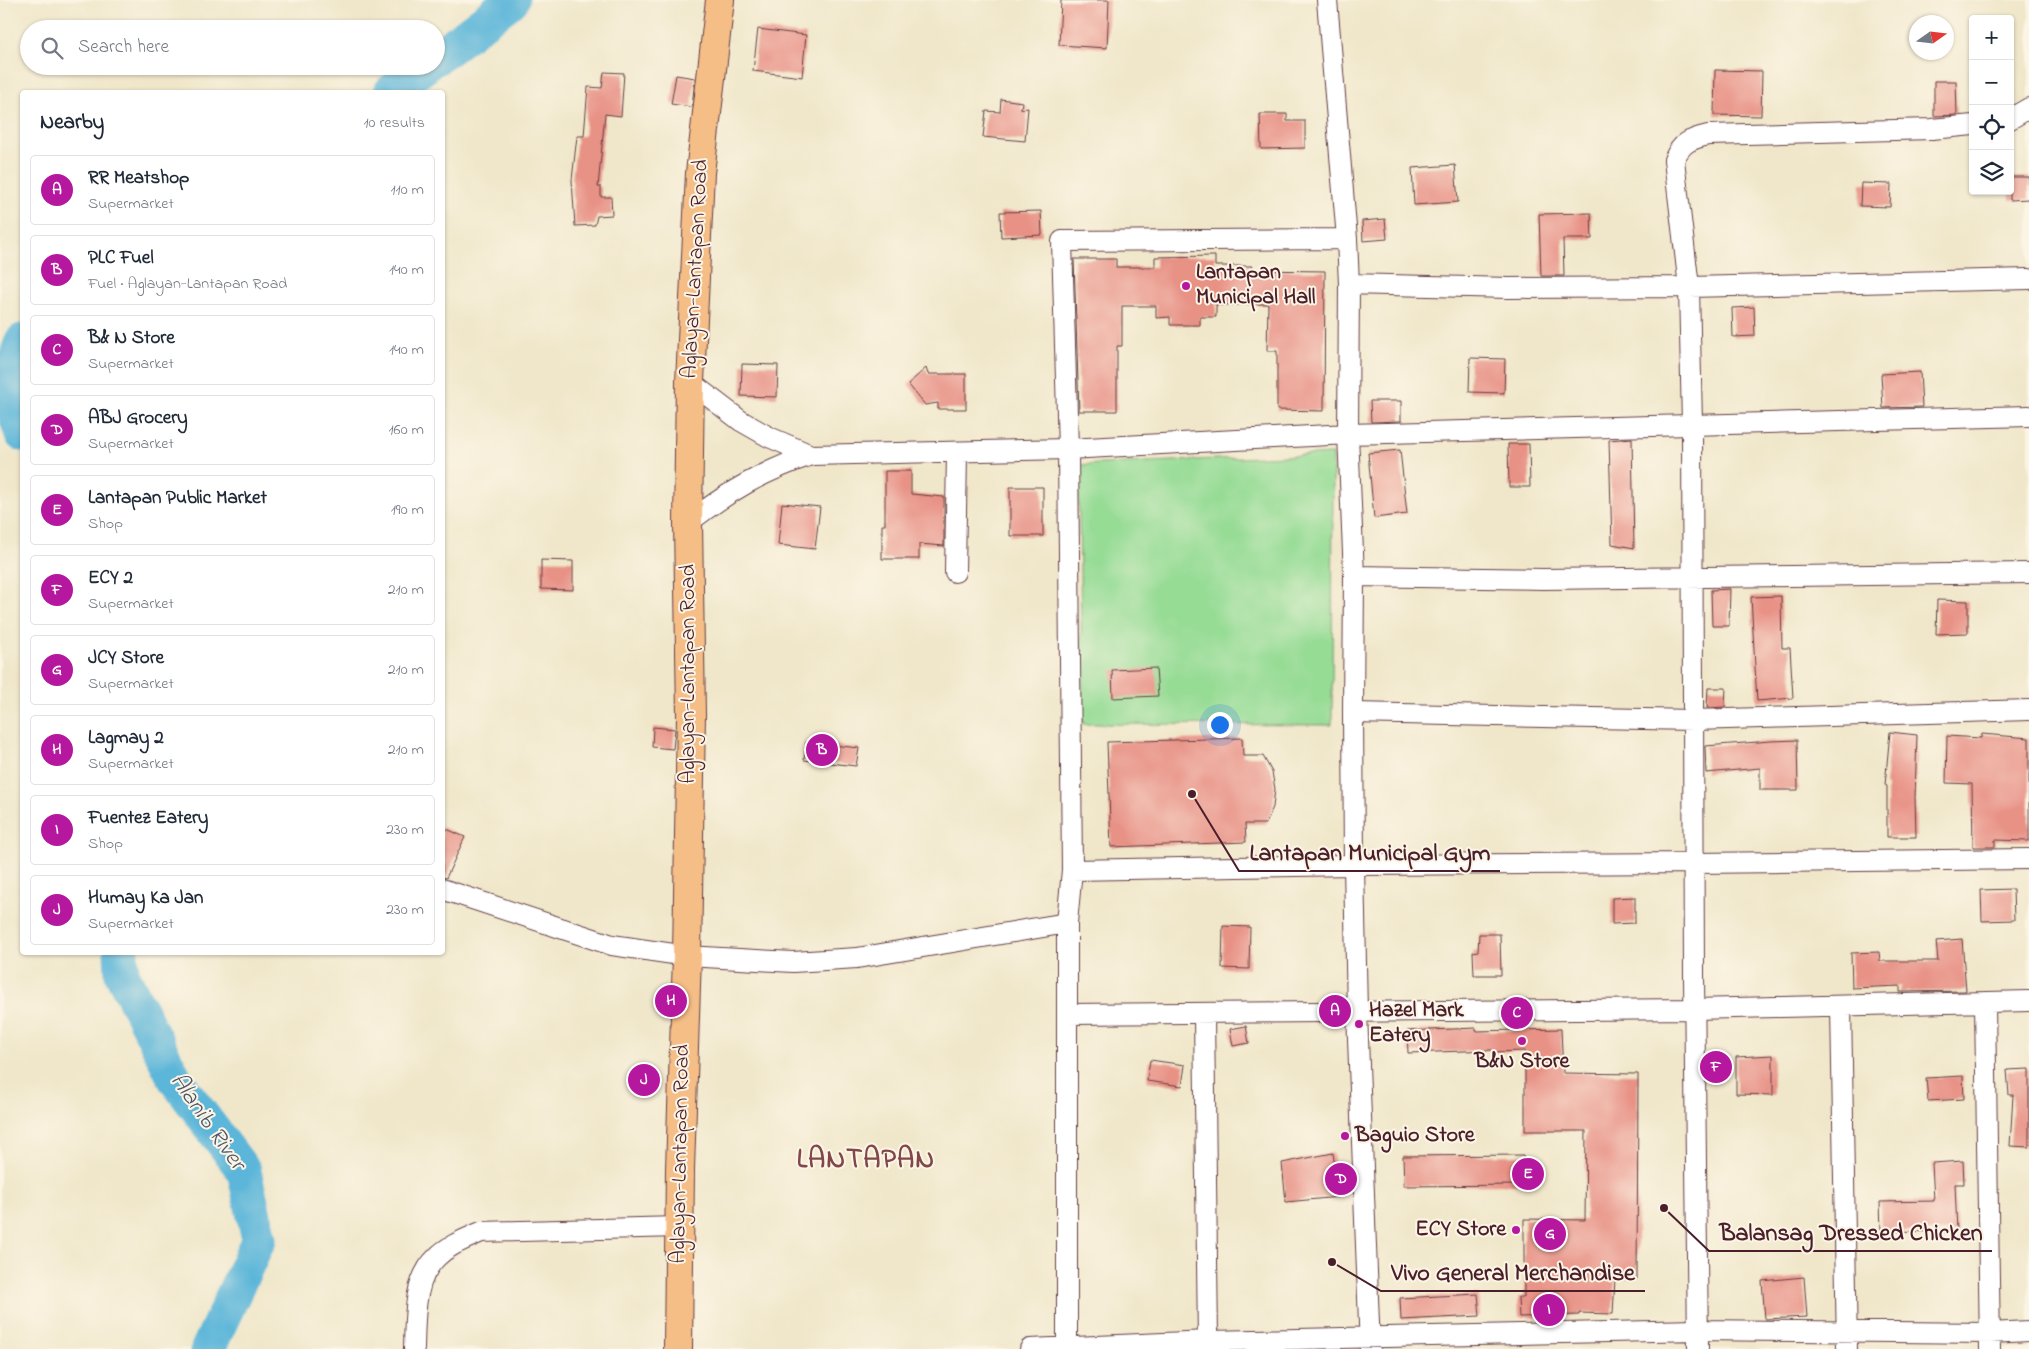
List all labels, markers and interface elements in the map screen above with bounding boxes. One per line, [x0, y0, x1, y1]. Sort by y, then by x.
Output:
north arrow [1909, 15, 1954, 60]
map controls [1969, 15, 2014, 195]
button: + [1969, 15, 2014, 60]
search box [20, 20, 445, 75]
icon: search [38, 34, 66, 62]
text: Search here [78, 34, 169, 61]
button: − [1969, 60, 2014, 105]
button: locate [1969, 105, 2014, 150]
text: Nearby [40, 108, 104, 138]
text: 10 results [363, 111, 425, 135]
button: layers [1969, 150, 2014, 195]
street label: Aglayan-Lantapan Road [674, 159, 719, 380]
text: RR Meatshop [88, 165, 189, 192]
text: A [52, 178, 62, 202]
text: 110 m [390, 178, 424, 202]
text: Supermarket [88, 192, 174, 216]
text: PLC Fuel [88, 245, 154, 272]
place label: Lantapan Municipal Hall [1196, 257, 1316, 314]
text: B [52, 258, 62, 282]
text: 140 m [389, 258, 424, 282]
text: Fuel · Aglayan-Lantapan Road [88, 272, 287, 296]
marker: Lantapan Municipal Hall [1180, 280, 1192, 292]
text: B& N Store [88, 325, 175, 352]
text: C [53, 338, 61, 362]
text: 140 m [389, 338, 424, 362]
text: Supermarket [88, 352, 174, 376]
text: ABJ Grocery [88, 405, 188, 432]
text: D [51, 418, 63, 442]
text: 160 m [389, 418, 424, 442]
text: Supermarket [88, 432, 174, 456]
text: Lantapan Public Market [88, 485, 267, 512]
text: E [52, 498, 62, 522]
text: 190 m [391, 498, 424, 522]
text: Shop [88, 512, 123, 536]
street label: Aglayan-Lantapan Road [673, 564, 706, 784]
text: ECY 2 [88, 565, 133, 592]
text: F [52, 578, 62, 602]
text: 210 m [388, 578, 424, 602]
text: Supermarket [88, 592, 174, 616]
text: JCY Store [88, 645, 164, 672]
text: G [52, 658, 62, 682]
text: 210 m [388, 658, 424, 682]
text: Supermarket [88, 672, 174, 696]
your location [1207, 712, 1233, 738]
text: Lagmay 2 [88, 725, 164, 752]
pin: B [806, 731, 838, 769]
text: H [52, 738, 62, 762]
text: 210 m [388, 738, 424, 762]
text: Supermarket [88, 752, 174, 776]
text: Fuentez Eatery [88, 805, 208, 832]
text: I [55, 818, 59, 842]
text: 230 m [386, 818, 424, 842]
text: Shop [88, 832, 123, 856]
callout: Lantapan Municipal Gym [1239, 832, 1500, 871]
text: Lantapan Municipal Gym [1250, 837, 1491, 873]
text: Humay Ka Jan [88, 885, 203, 912]
text: J [53, 898, 61, 922]
text: 230 m [386, 898, 424, 922]
text: Supermarket [88, 912, 174, 936]
pin: H [655, 982, 687, 1020]
pin: A [1319, 992, 1351, 1030]
pin: C [1501, 994, 1533, 1032]
place label: Hazel Mark Eatery [1369, 995, 1465, 1053]
marker: Hazel Mark Eatery [1353, 1018, 1365, 1030]
marker: B&N Store [1516, 1035, 1528, 1047]
street label: Aglayan-Lantapan Road [663, 1044, 700, 1264]
place label: B&N Store [1474, 1046, 1571, 1078]
pin: F [1700, 1048, 1732, 1086]
pin: J [628, 1061, 660, 1099]
water label: Alanib River [160, 1066, 255, 1180]
place label: Baguio Store [1354, 1120, 1476, 1153]
marker: Baguio Store [1339, 1130, 1351, 1142]
district label: LANTAPAN [797, 1140, 935, 1181]
pin: E [1512, 1155, 1544, 1193]
pin: D [1325, 1160, 1357, 1198]
callout: Balansag Dressed Chicken [1709, 1212, 1992, 1251]
place label: ECY Store [1415, 1214, 1507, 1246]
pin: G [1534, 1215, 1566, 1253]
text: Balansag Dressed Chicken [1718, 1217, 1983, 1253]
marker: ECY Store [1510, 1224, 1522, 1236]
callout: Vivo General Merchandise [1381, 1252, 1645, 1291]
text: Vivo General Merchandise [1390, 1257, 1636, 1292]
pin: I [1533, 1291, 1565, 1329]

